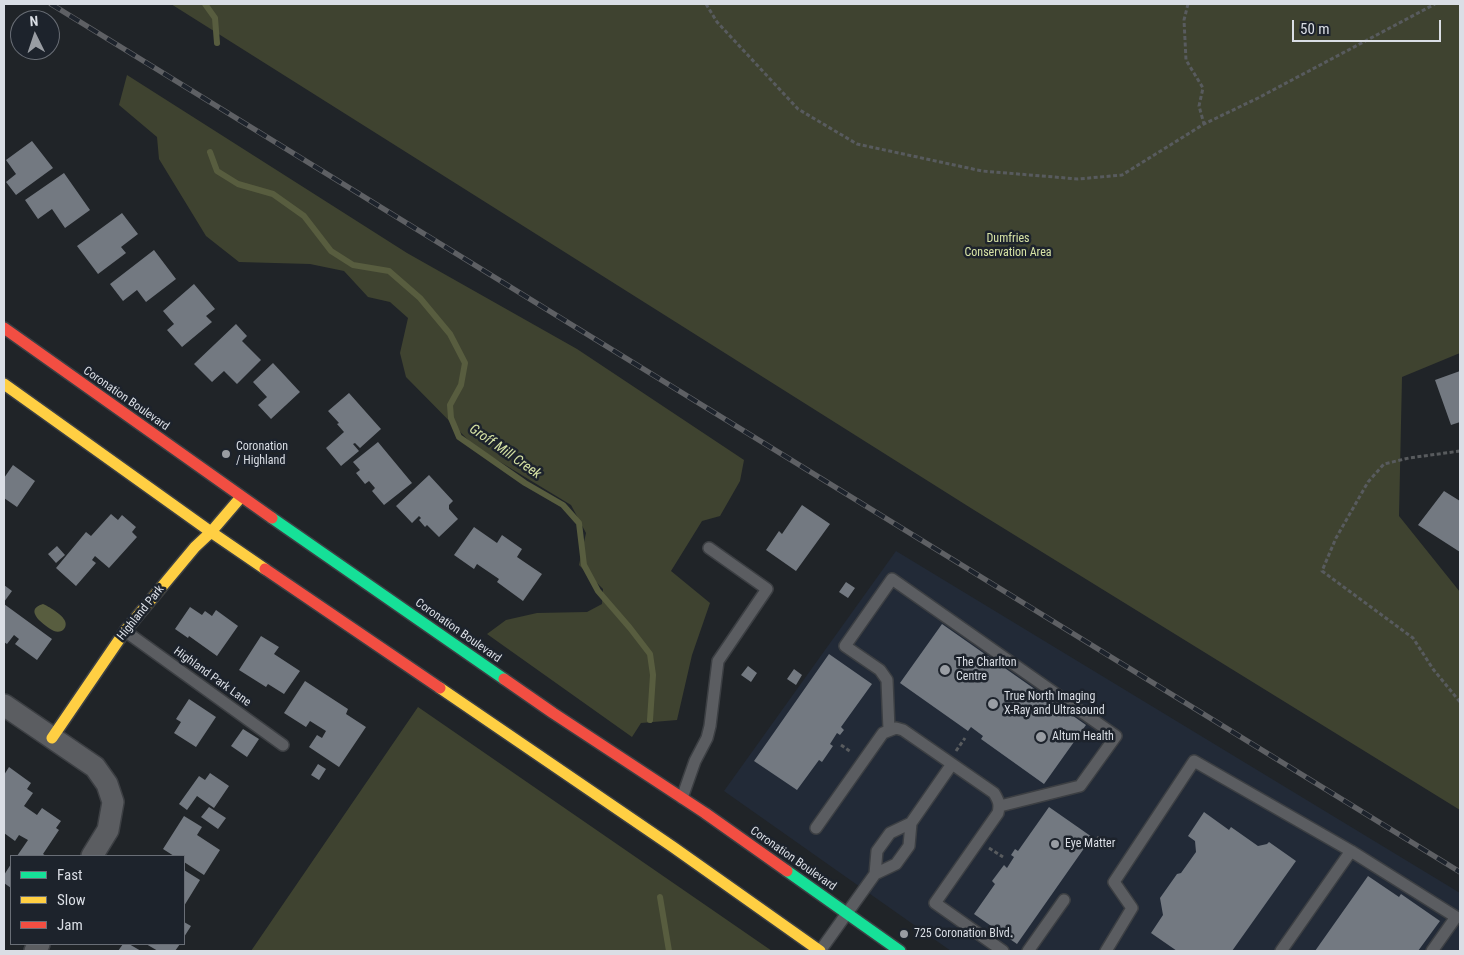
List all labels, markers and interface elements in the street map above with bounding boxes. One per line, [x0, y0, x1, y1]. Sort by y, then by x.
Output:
north arrow [10, 10, 60, 60]
scale bar [1294, 10, 1443, 42]
text: N [29, 13, 39, 29]
text: 50 m [1300, 20, 1330, 38]
park label: Dumfries Conservation Area [964, 232, 1052, 260]
street label: Coronation Boulevard [80, 364, 172, 434]
water label: Groff Mill Creek [466, 421, 544, 483]
place label: Coronation / Highland [236, 440, 288, 468]
marker: Coronation / Highland [220, 448, 232, 460]
street label: Highland Park [115, 583, 167, 643]
street label: Coronation Boulevard [412, 596, 504, 666]
street label: Highland Park Lane [171, 644, 253, 710]
place label: The Charlton Centre [956, 656, 1016, 684]
marker: The Charlton Centre [938, 663, 952, 677]
place label: True North Imaging X-Ray and Ultrasound [1004, 690, 1105, 718]
marker: True North Imaging X-Ray and Ultrasound [986, 697, 1000, 711]
marker: Altum Health [1034, 730, 1048, 744]
place label: Altum Health [1052, 730, 1114, 744]
street label: Coronation Boulevard [747, 824, 839, 894]
place label: Eye Matter [1065, 837, 1115, 851]
marker: Eye Matter [1049, 838, 1061, 850]
legend [10, 855, 185, 945]
text: Fast [57, 866, 82, 884]
text: Slow [57, 891, 86, 909]
text: Jam [57, 916, 83, 934]
place label: 725 Coronation Blvd. [914, 927, 1013, 941]
marker: 725 Coronation Blvd. [898, 928, 910, 940]

